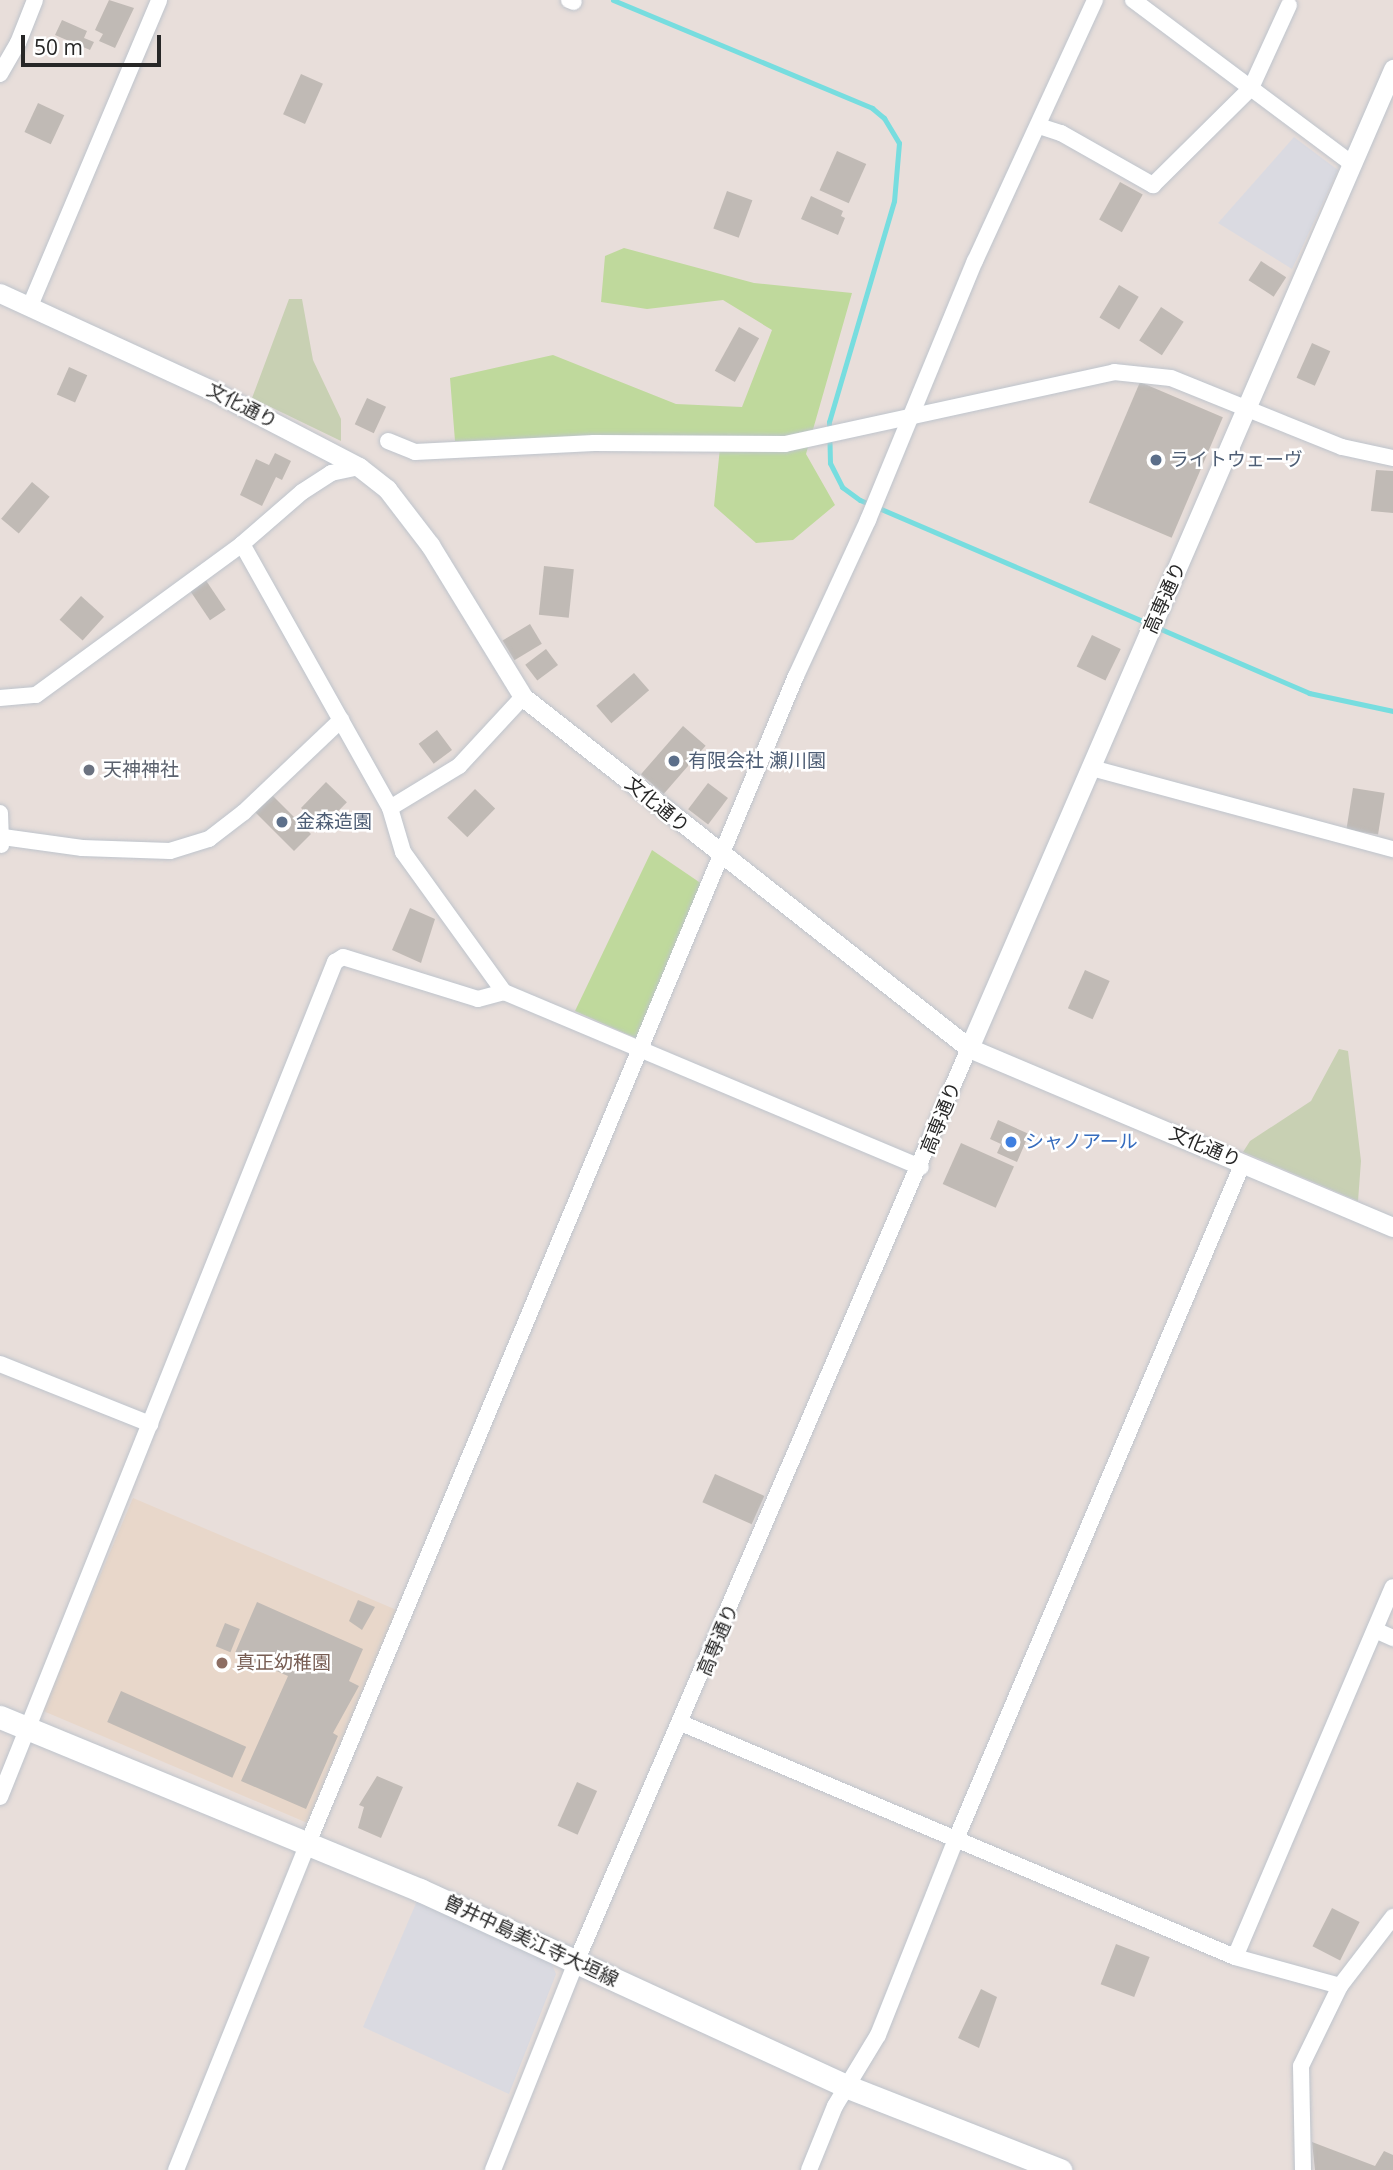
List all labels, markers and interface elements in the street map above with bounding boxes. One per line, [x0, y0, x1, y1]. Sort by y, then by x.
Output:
scale bar [24, 21, 164, 65]
text: 50 m [34, 33, 83, 61]
street label: 文化通り [203, 379, 281, 433]
place label: ライトウェーヴ [1170, 449, 1303, 471]
marker: ライトウェーヴ [1148, 452, 1164, 468]
street label: 高専通り [1139, 559, 1191, 637]
place label: 有限会社 瀬川園 [688, 750, 826, 772]
marker: 有限会社 瀬川園 [666, 753, 682, 769]
place label: 天神神社 [103, 759, 179, 781]
marker: 天神神社 [81, 762, 97, 778]
street label: 文化通り [620, 772, 694, 838]
place label: 金森造園 [296, 811, 372, 833]
marker: 金森造園 [274, 814, 290, 830]
street label: 高専通り [916, 1078, 966, 1158]
street label: 文化通り [1166, 1122, 1244, 1172]
place label: シャノアール [1025, 1131, 1138, 1153]
marker: シャノアール [1003, 1134, 1019, 1150]
street label: 高専通り [693, 1601, 743, 1679]
place label: 真正幼稚園 [236, 1652, 331, 1674]
marker: 真正幼稚園 [214, 1655, 230, 1671]
street label: 曽井中島美江寺大垣線 [440, 1891, 622, 1991]

